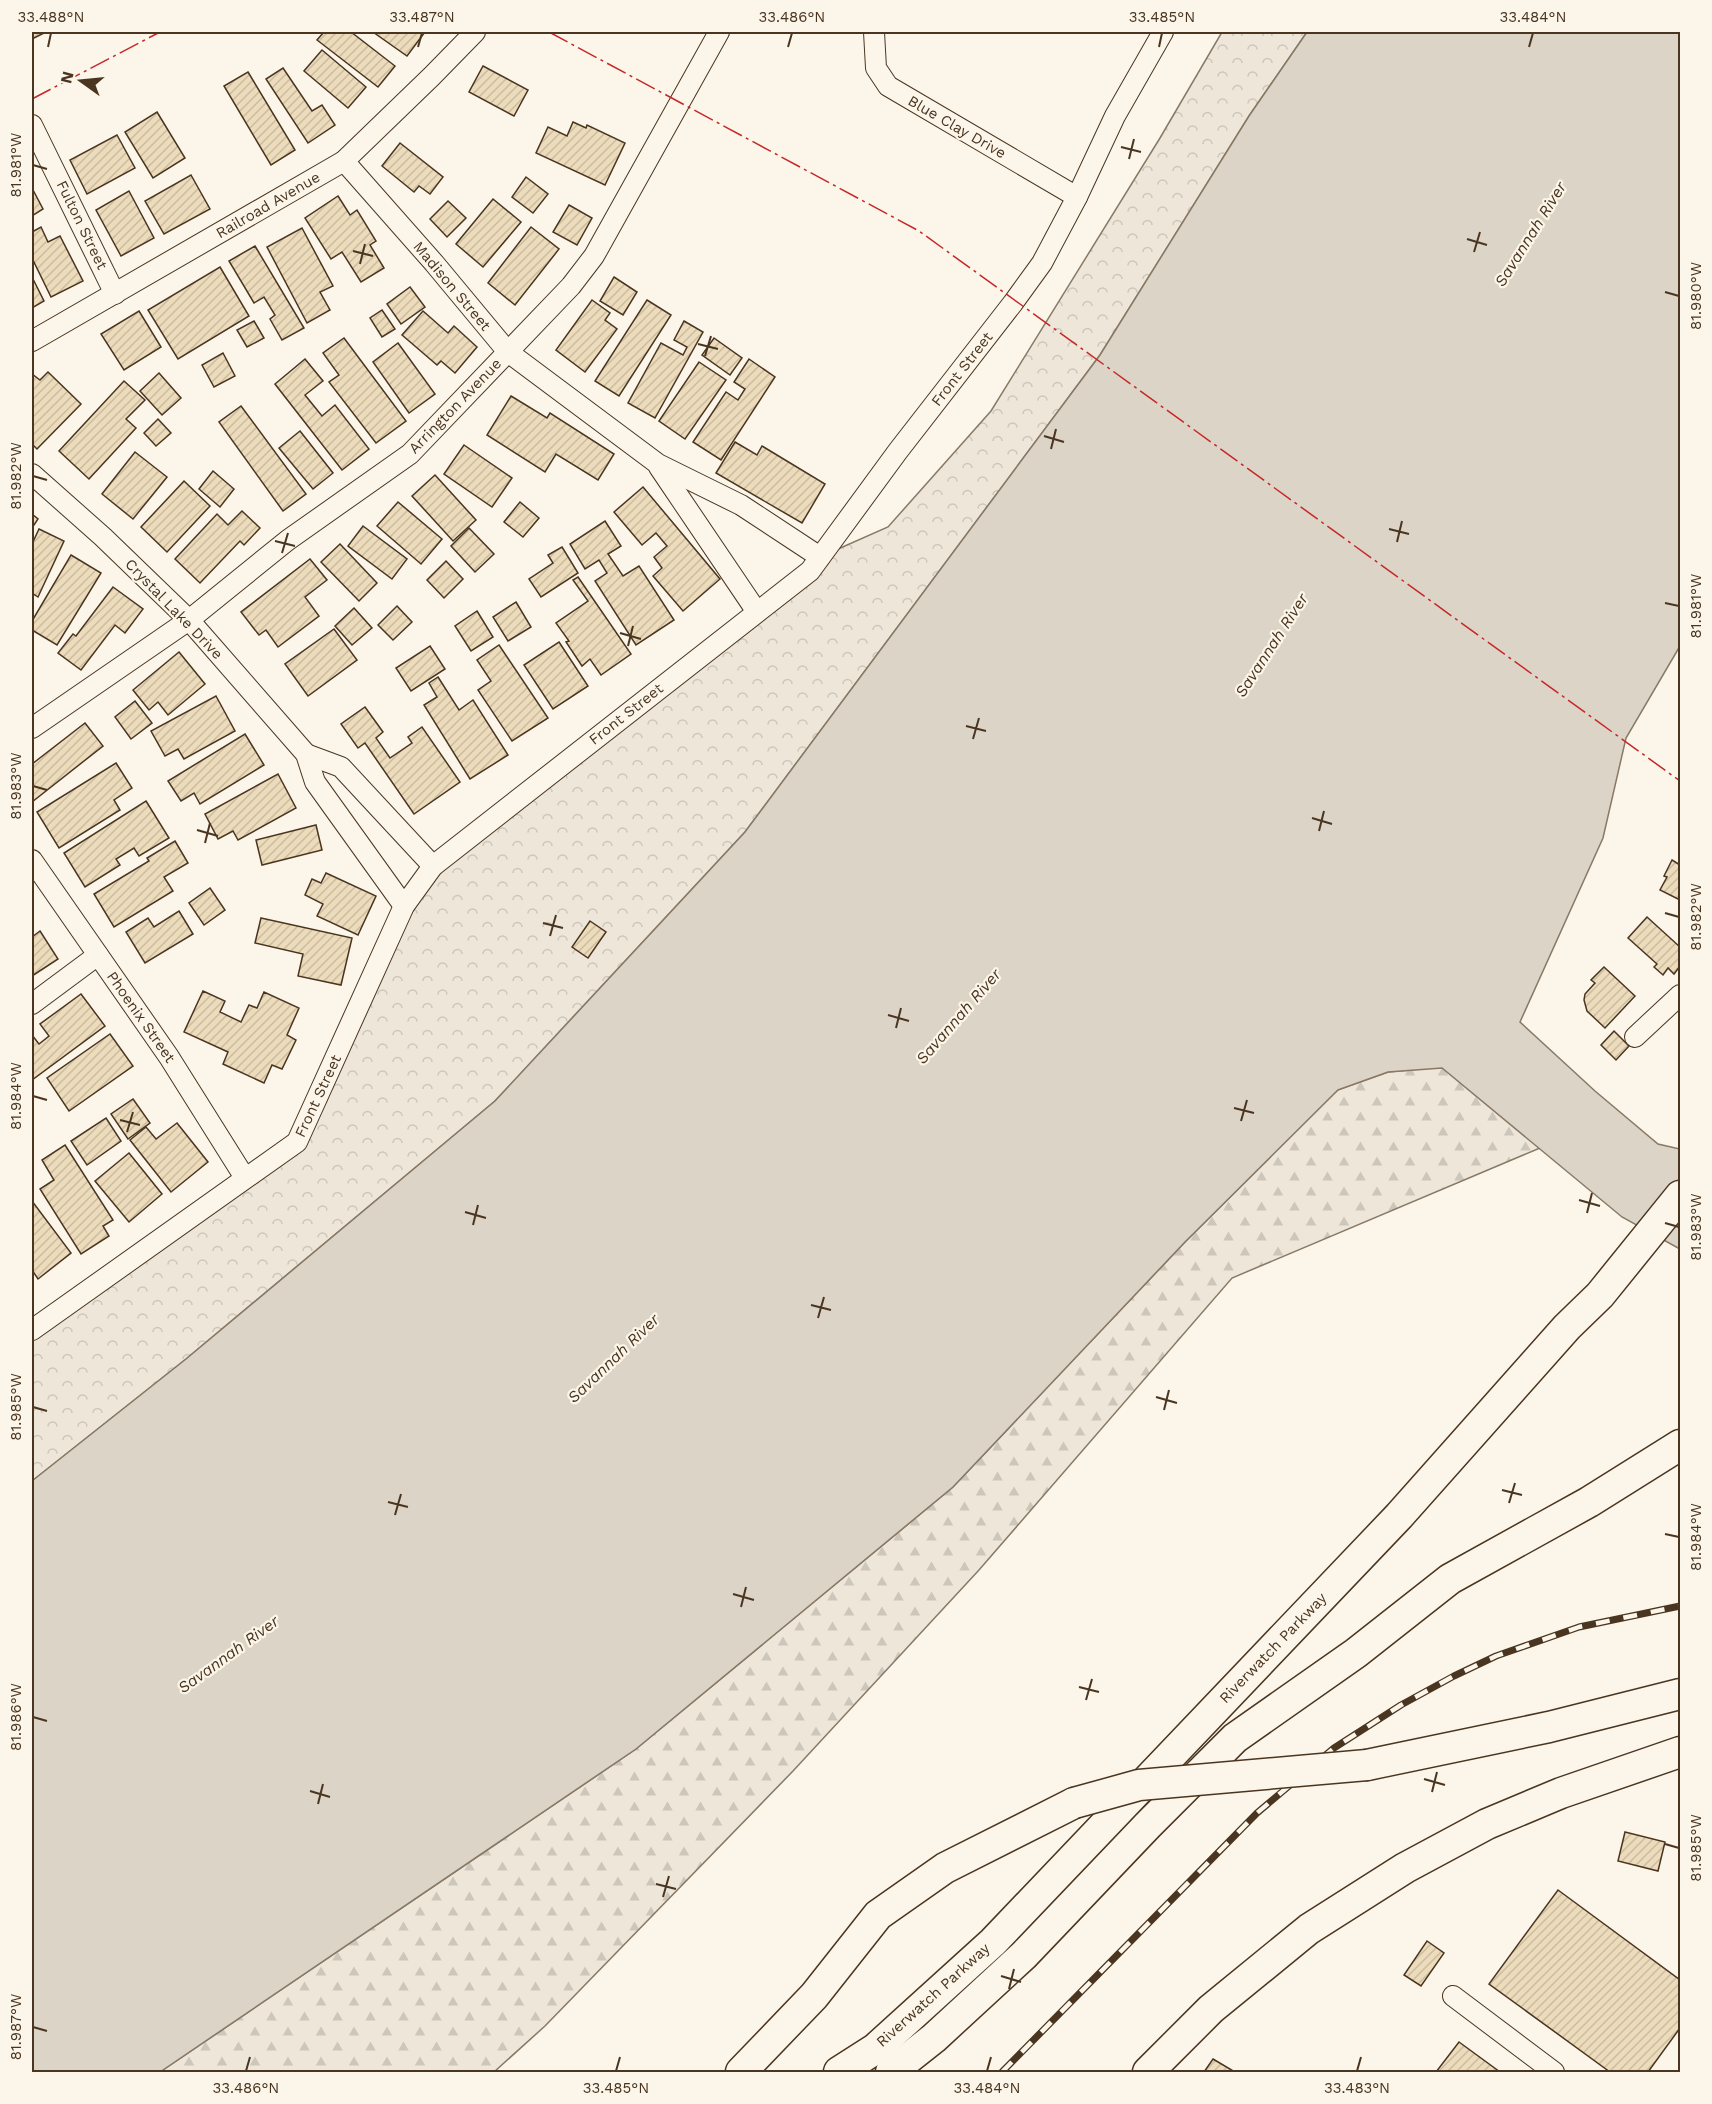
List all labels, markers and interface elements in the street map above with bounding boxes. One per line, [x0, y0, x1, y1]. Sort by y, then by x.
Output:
text: 33.488°N [18, 8, 84, 26]
text: 33.487°N [389, 8, 455, 26]
text: 33.486°N [759, 8, 825, 26]
text: 33.485°N [1129, 8, 1195, 26]
text: 33.484°N [1500, 8, 1566, 26]
north arrow [51, 51, 111, 111]
text: N [56, 69, 78, 85]
street label: Blue Clay Drive [905, 92, 1009, 162]
text: 81.981°W [7, 133, 25, 197]
street label: Railroad Avenue [213, 168, 323, 242]
street label: Fulton Street [53, 178, 112, 273]
water label: Savannah River [1491, 178, 1571, 290]
street label: Madison Street [409, 238, 495, 335]
text: 81.980°W [1687, 262, 1705, 330]
street label: Front Street [927, 328, 997, 410]
street label: Arrington Avenue [405, 355, 505, 457]
text: 81.982°W [7, 442, 25, 510]
street label: Crystal Lake Drive [121, 555, 227, 663]
text: 81.981°W [1687, 574, 1705, 638]
water label: Savannah River [1231, 589, 1312, 701]
street label: Front Street [585, 679, 667, 749]
text: 81.983°W [7, 752, 25, 820]
text: 81.982°W [1687, 883, 1705, 951]
water label: Savannah River [912, 964, 1005, 1068]
street label: Phoenix Street [103, 968, 180, 1067]
street label: Front Street [291, 1051, 345, 1140]
text: 81.984°W [7, 1062, 25, 1130]
text: 81.983°W [1687, 1193, 1705, 1261]
water label: Savannah River [564, 1309, 664, 1407]
text: 81.985°W [7, 1373, 25, 1441]
text: 81.984°W [1687, 1503, 1705, 1571]
street label: Riverwatch Parkway [1216, 1589, 1331, 1707]
water label: Savannah River [174, 1611, 283, 1697]
text: 81.986°W [7, 1683, 25, 1751]
text: 81.985°W [1687, 1814, 1705, 1882]
street label: Riverwatch Parkway [873, 1939, 994, 2051]
text: 81.987°W [7, 1994, 25, 2060]
text: 33.486°N [213, 2079, 279, 2097]
text: 33.485°N [583, 2079, 649, 2097]
text: 33.484°N [954, 2079, 1020, 2097]
text: 33.483°N [1324, 2079, 1390, 2097]

